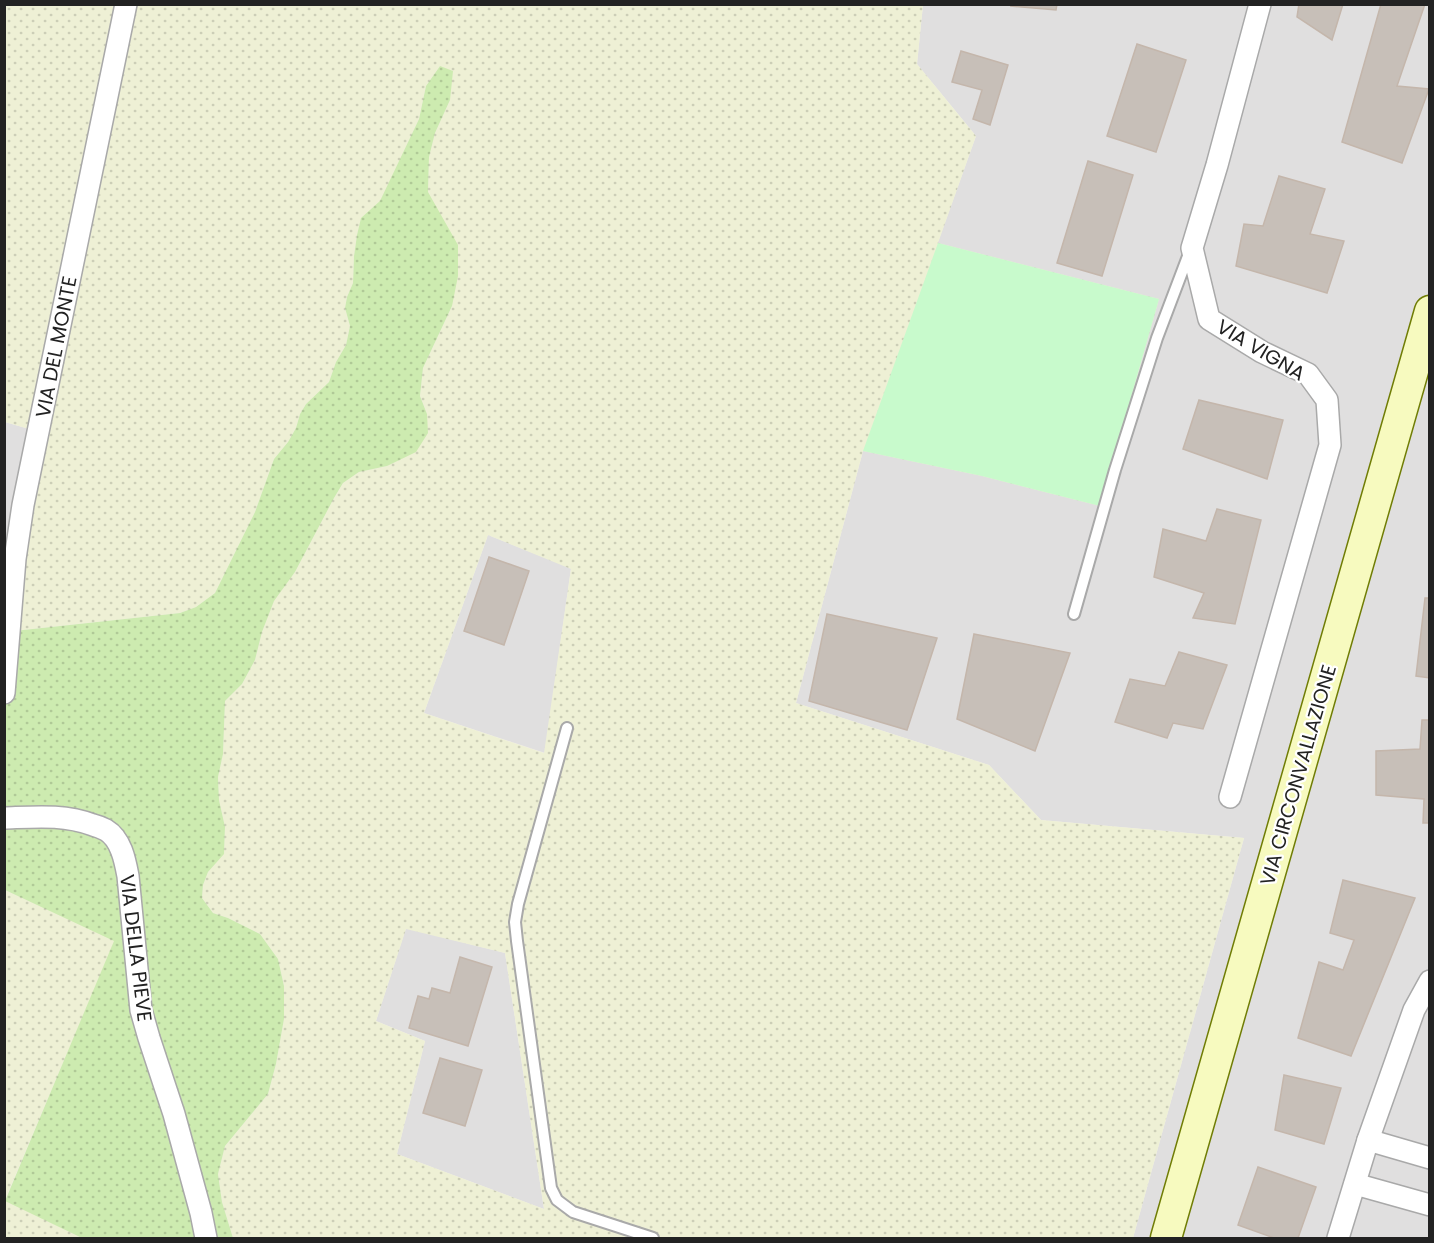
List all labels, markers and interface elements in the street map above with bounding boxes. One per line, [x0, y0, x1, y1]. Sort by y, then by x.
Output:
street label: VIA DEL MONTE [29, 274, 83, 420]
street label: VIA VIGNA [1211, 313, 1311, 387]
street label: VIA CIRCONVALLAZIONE [1253, 661, 1343, 889]
street label: VIA DELLA PIEVE [113, 873, 159, 1023]

